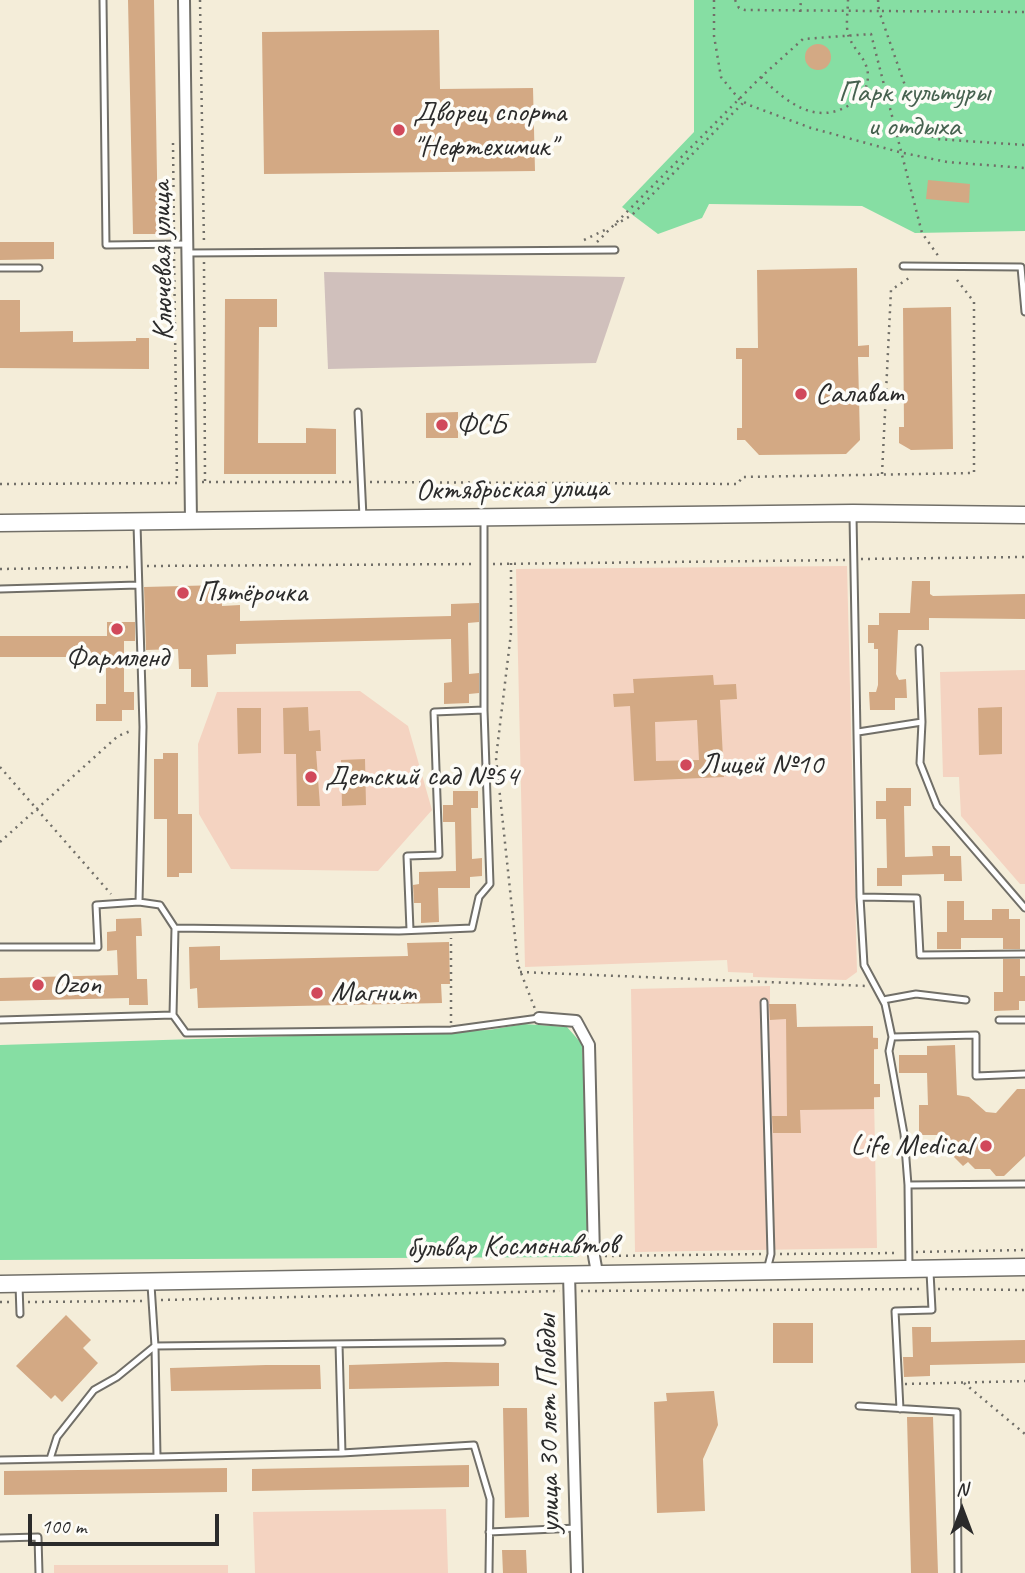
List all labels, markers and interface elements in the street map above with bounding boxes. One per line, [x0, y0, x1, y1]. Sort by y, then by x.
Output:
park label: Парк культуры и отдыха [838, 75, 990, 146]
place label: Дворец спорта "Нефтехимик" [413, 95, 566, 166]
marker: Дворец спорта "Нефтехимик" [391, 122, 407, 138]
street label: Ключевая улица [144, 181, 182, 341]
place label: Салават [815, 376, 904, 412]
marker: Салават [793, 386, 809, 402]
place label: ФСБ [456, 407, 506, 443]
marker: ФСБ [434, 417, 450, 433]
street label: Октябрьская улица [415, 470, 609, 510]
place label: Пятёрочка [197, 575, 307, 611]
marker: Пятёрочка [175, 585, 191, 601]
marker: Фармленд [109, 621, 125, 637]
place label: Фармленд [66, 640, 168, 676]
place label: Лицей №10 [700, 747, 823, 783]
marker: Лицей №10 [678, 757, 694, 773]
place label: Детский сад №54 [325, 759, 519, 795]
marker: Детский сад №54 [303, 769, 319, 785]
place label: Ozon [52, 967, 101, 1003]
place label: Магнит [331, 975, 416, 1011]
marker: Ozon [30, 977, 46, 993]
marker: Магнит [309, 985, 325, 1001]
place label: Life Medical [851, 1128, 972, 1164]
marker: Life Medical [978, 1138, 994, 1154]
street label: бульвар Космонавтов [406, 1227, 618, 1267]
street label: улица 30 лет Победы [529, 1315, 569, 1533]
north arrow [927, 1475, 997, 1545]
text: N [956, 1477, 968, 1501]
scale bar [32, 1500, 222, 1544]
text: 100 m [41, 1513, 86, 1539]

